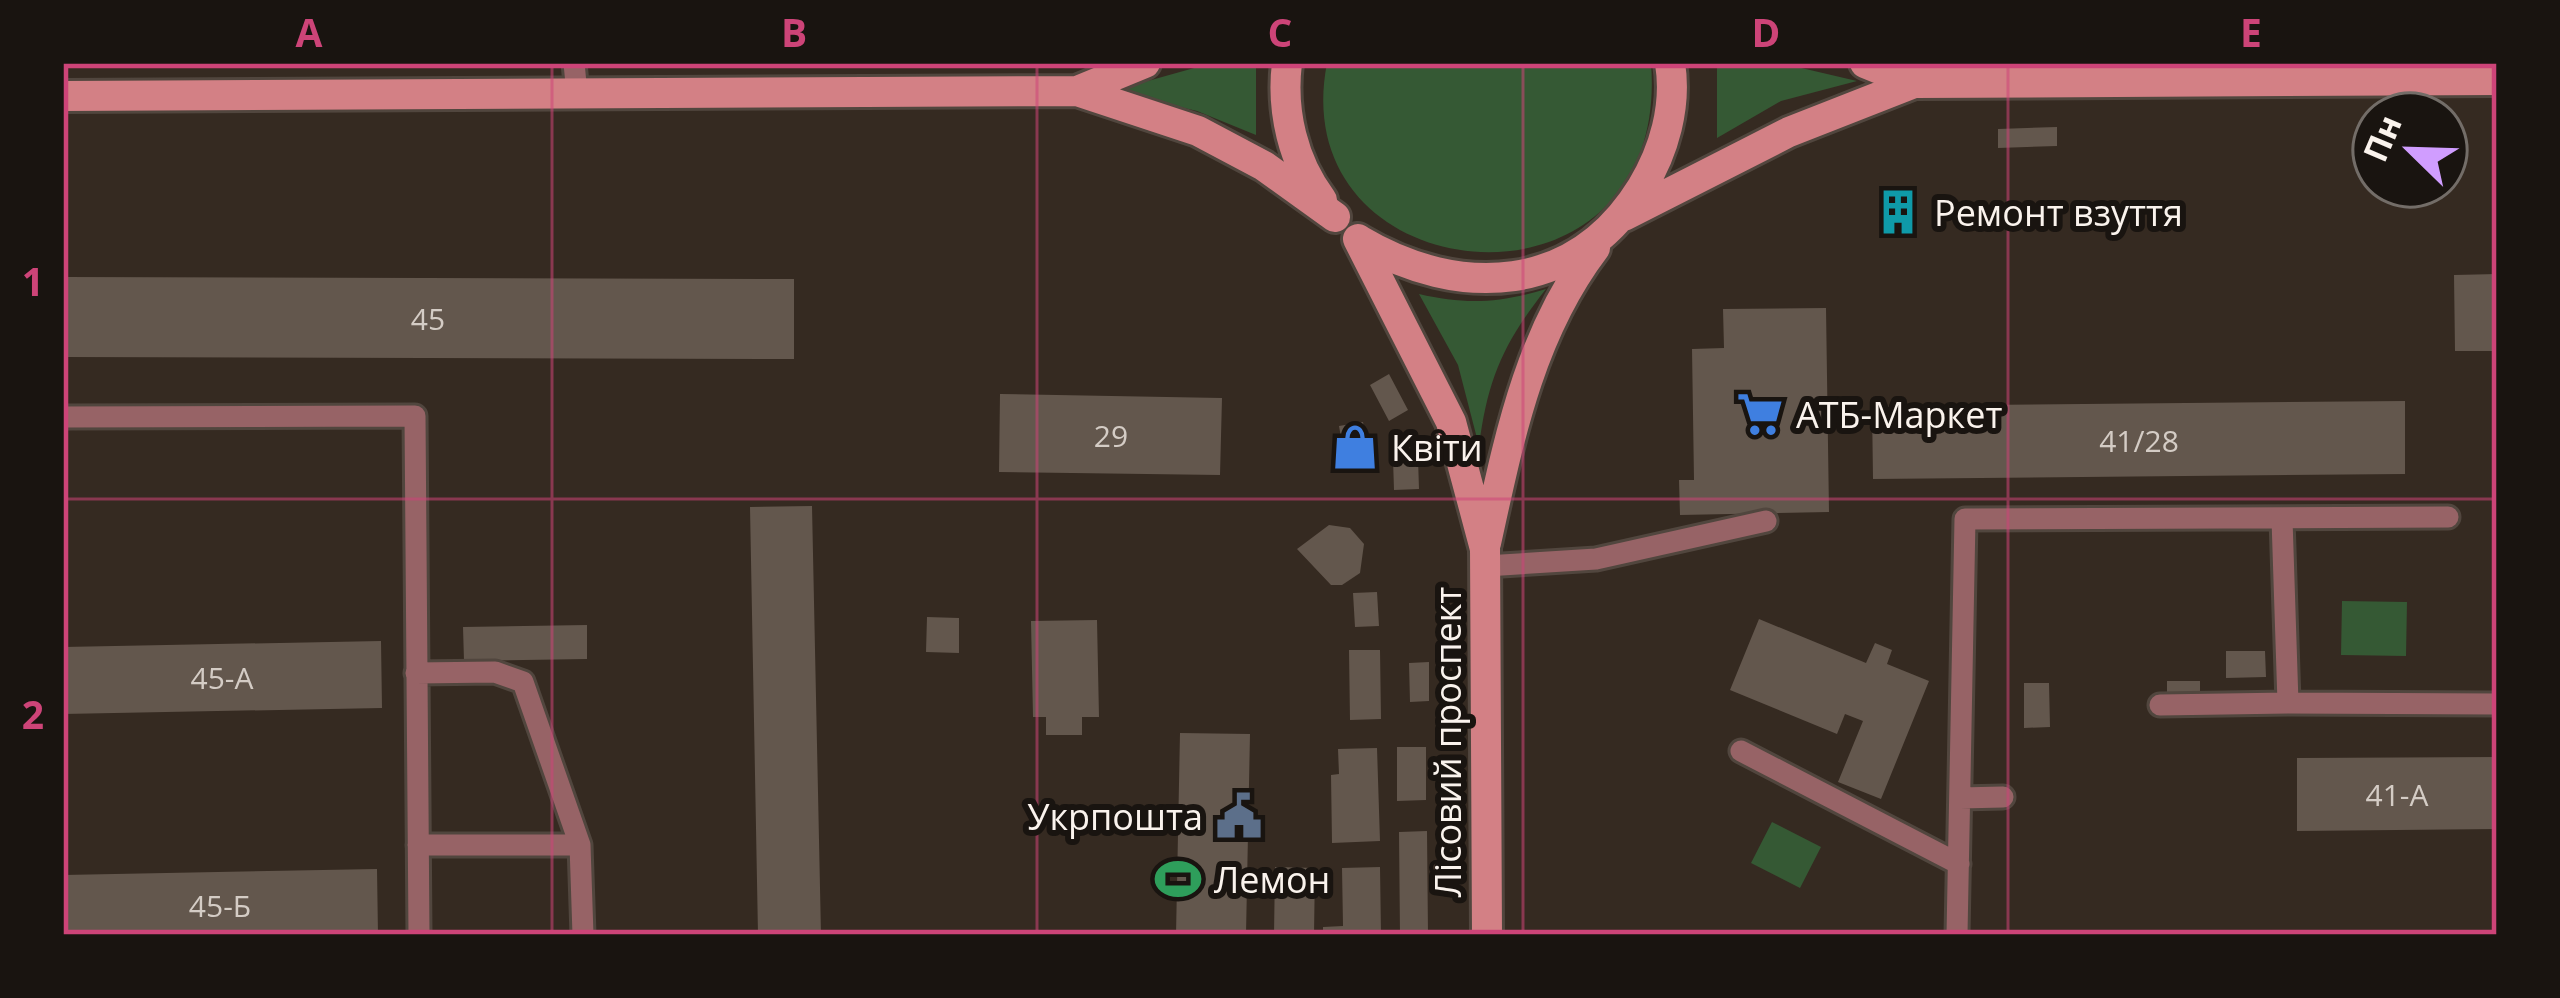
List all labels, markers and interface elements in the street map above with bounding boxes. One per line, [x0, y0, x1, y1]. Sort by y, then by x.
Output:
text: A [296, 5, 323, 58]
text: B [781, 5, 807, 58]
text: C [1268, 5, 1292, 58]
text: D [1752, 5, 1780, 58]
text: E [2240, 5, 2262, 58]
north arrow [2350, 90, 2470, 210]
text: Пн [2352, 108, 2412, 168]
building icon: Ремонт взуття [1873, 187, 1923, 237]
place label: Ремонт взуття [1934, 188, 2183, 237]
text: 1 [22, 254, 44, 307]
house number: 45 [411, 298, 445, 339]
supermarket icon: АТБ-Маркет [1735, 389, 1785, 439]
place label: АТБ-Маркет [1796, 390, 2002, 439]
house number: 29 [1094, 415, 1128, 456]
house number: 41/28 [2099, 420, 2179, 461]
shop icon: Квіти [1330, 422, 1380, 472]
place label: Квіти [1391, 423, 1483, 472]
street label: Лісовий проспект [1423, 587, 1472, 897]
house number: 45-А [191, 657, 253, 698]
text: 2 [22, 687, 44, 740]
house number: 41-А [2366, 774, 2428, 815]
public building icon: Укрпошта [1214, 791, 1264, 841]
place label: Укрпошта [1027, 792, 1203, 841]
sports icon: Лемон [1153, 854, 1203, 904]
place label: Лемон [1214, 855, 1330, 904]
house number: 45-Б [189, 885, 251, 926]

